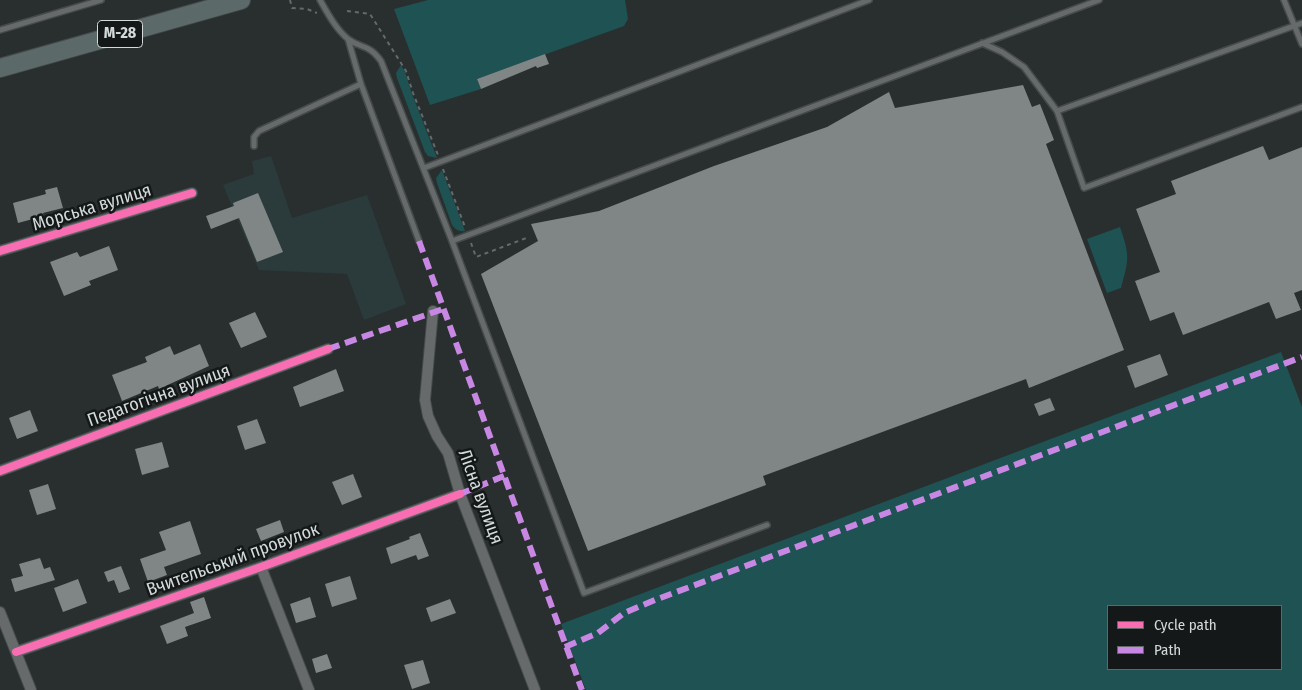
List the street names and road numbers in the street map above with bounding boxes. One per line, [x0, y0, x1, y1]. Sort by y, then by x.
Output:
road number: М-28 [98, 20, 142, 48]
street label: Морська вулиця [30, 180, 154, 236]
street label: Педагогічна вулиця [85, 360, 233, 432]
street label: Лісна вулиця [453, 447, 507, 547]
street label: Вчительський провулок [144, 519, 322, 601]

